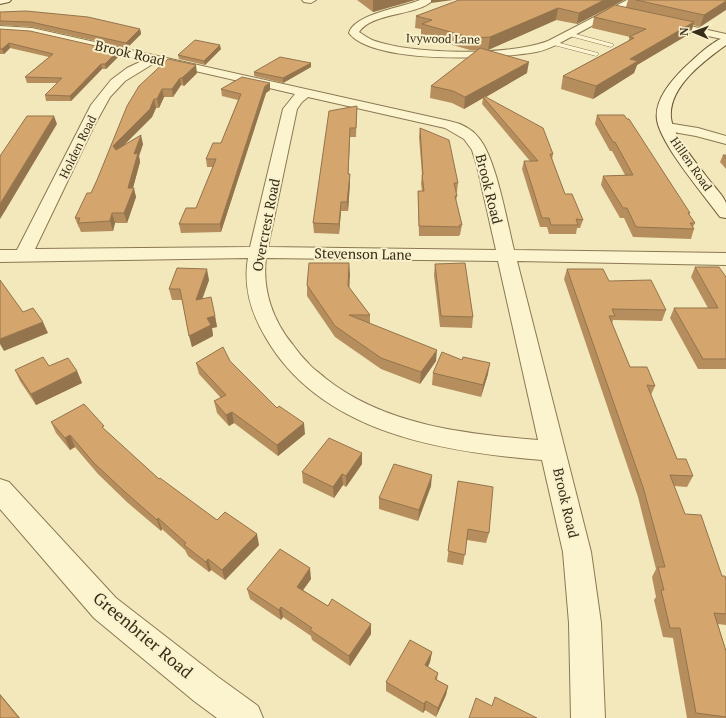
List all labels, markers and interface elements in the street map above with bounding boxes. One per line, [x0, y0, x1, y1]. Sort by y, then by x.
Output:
north arrow [674, 12, 714, 52]
text: N [677, 27, 691, 36]
street label: Ivywood Lane [406, 30, 480, 47]
street label: Brook Road [93, 35, 167, 70]
street label: Holden Road [56, 112, 99, 181]
street label: Hillen Road [667, 134, 716, 194]
street label: Brook Road [472, 152, 507, 226]
street label: Overcrest Road [247, 177, 284, 273]
street label: Stevenson Lane [314, 243, 412, 264]
street label: Brook Road [549, 466, 584, 540]
street label: Greenbrier Road [89, 586, 198, 683]

